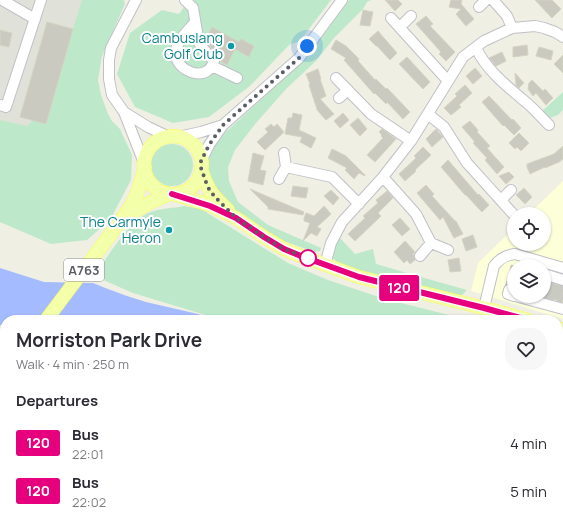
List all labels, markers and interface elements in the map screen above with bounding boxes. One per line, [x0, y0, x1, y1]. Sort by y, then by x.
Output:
place label: Cambuslang Golf Club [142, 28, 223, 63]
your location [297, 36, 317, 56]
marker: Cambuslang Golf Club [226, 41, 236, 51]
map controls [507, 207, 551, 303]
button: locate [507, 207, 551, 251]
place label: The Carmyle Heron [80, 212, 161, 247]
marker: The Carmyle Heron [164, 225, 174, 235]
unlabelled marker [299, 249, 317, 267]
road number: A763 [64, 259, 104, 281]
button: layers [507, 259, 551, 303]
line badge: 120 [376, 275, 422, 301]
text: 120 [387, 278, 411, 297]
text: Morriston Park Drive [16, 327, 202, 353]
button: heart [505, 328, 547, 370]
text: Walk · 4 min · 250 m [16, 355, 129, 373]
text: Departures [16, 390, 98, 411]
text: Bus [72, 424, 99, 445]
text: 120 [26, 433, 50, 452]
text: 4 min [510, 433, 547, 454]
text: 22:01 [72, 445, 104, 463]
text: Bus [72, 472, 99, 493]
text: 120 [26, 481, 50, 500]
text: 5 min [510, 481, 547, 502]
text: 22:02 [72, 493, 106, 511]

